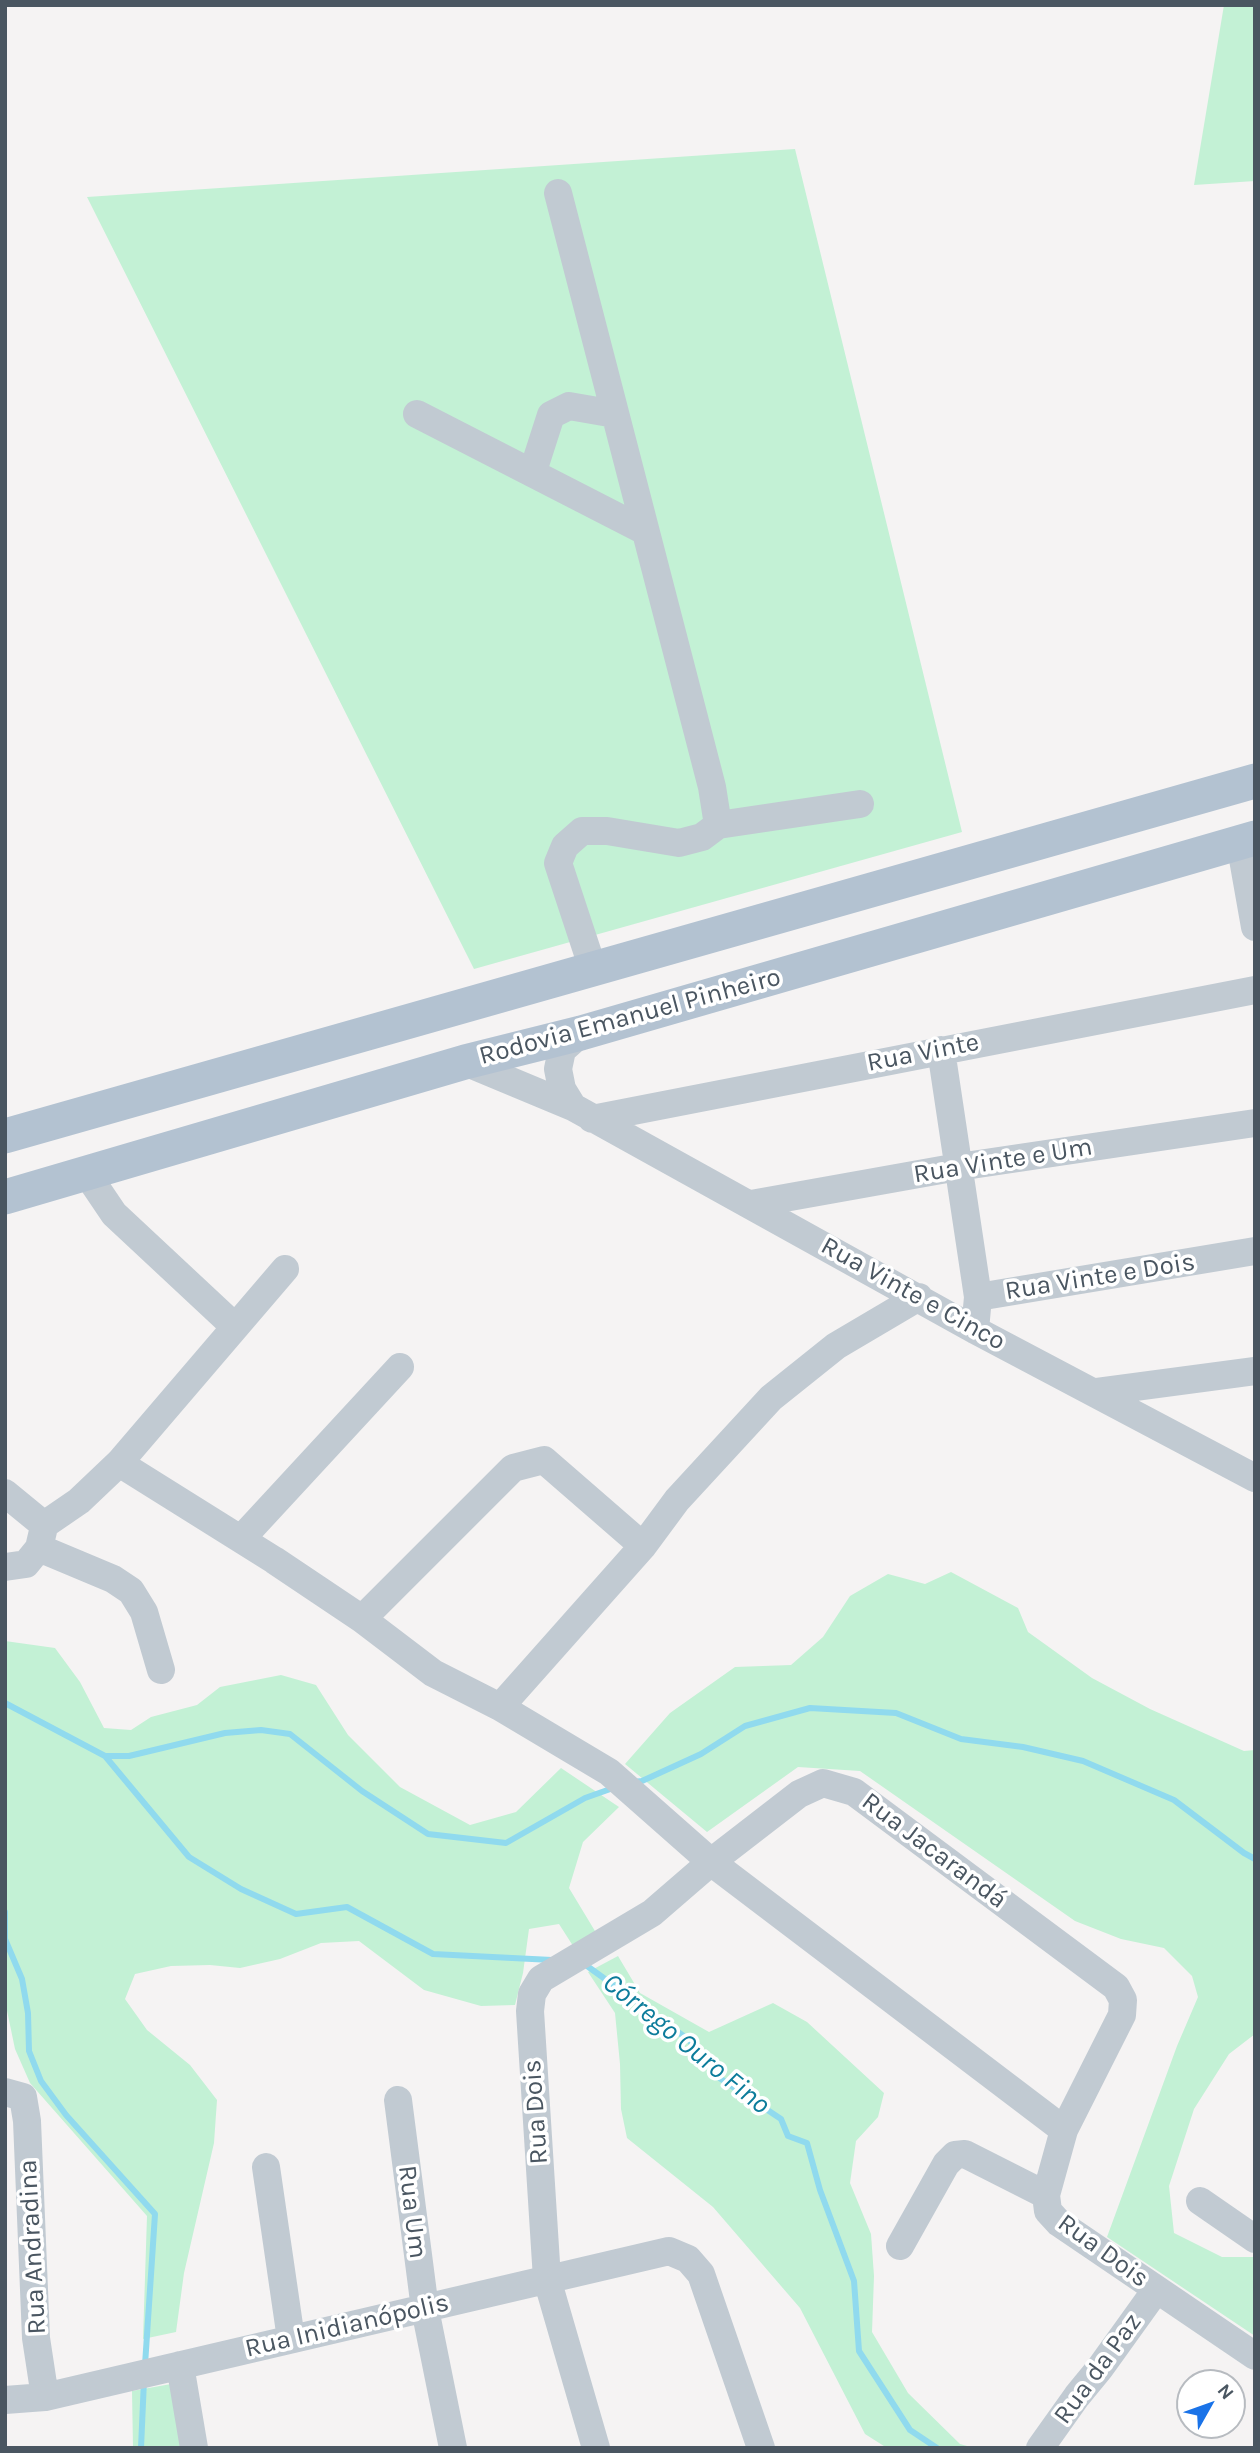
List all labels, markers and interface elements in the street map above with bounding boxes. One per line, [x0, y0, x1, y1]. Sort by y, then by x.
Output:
street label: Rodovia Emanuel Pinheiro [476, 962, 784, 1072]
street label: Rua Vinte [864, 1027, 982, 1079]
street label: Rua Vinte e Um [911, 1131, 1095, 1191]
street label: Rua Vinte e Cinco [815, 1230, 1011, 1358]
street label: Rua Vinte e Dois [1003, 1247, 1197, 1307]
street label: Rua Jacarandá [855, 1786, 1013, 1916]
water label: Córrego Ouro Fino [595, 1966, 777, 2122]
street label: Rua Dois [517, 2059, 555, 2165]
street label: Rua Andradina [13, 2159, 53, 2335]
street label: Rua Um [391, 2164, 433, 2260]
street label: Rua Dois [1051, 2208, 1155, 2294]
street label: Rua Inidianópolis [242, 2287, 452, 2365]
street label: Rua da Paz [1047, 2308, 1149, 2430]
north arrow [1176, 2369, 1246, 2439]
text: N [1213, 2379, 1238, 2404]

